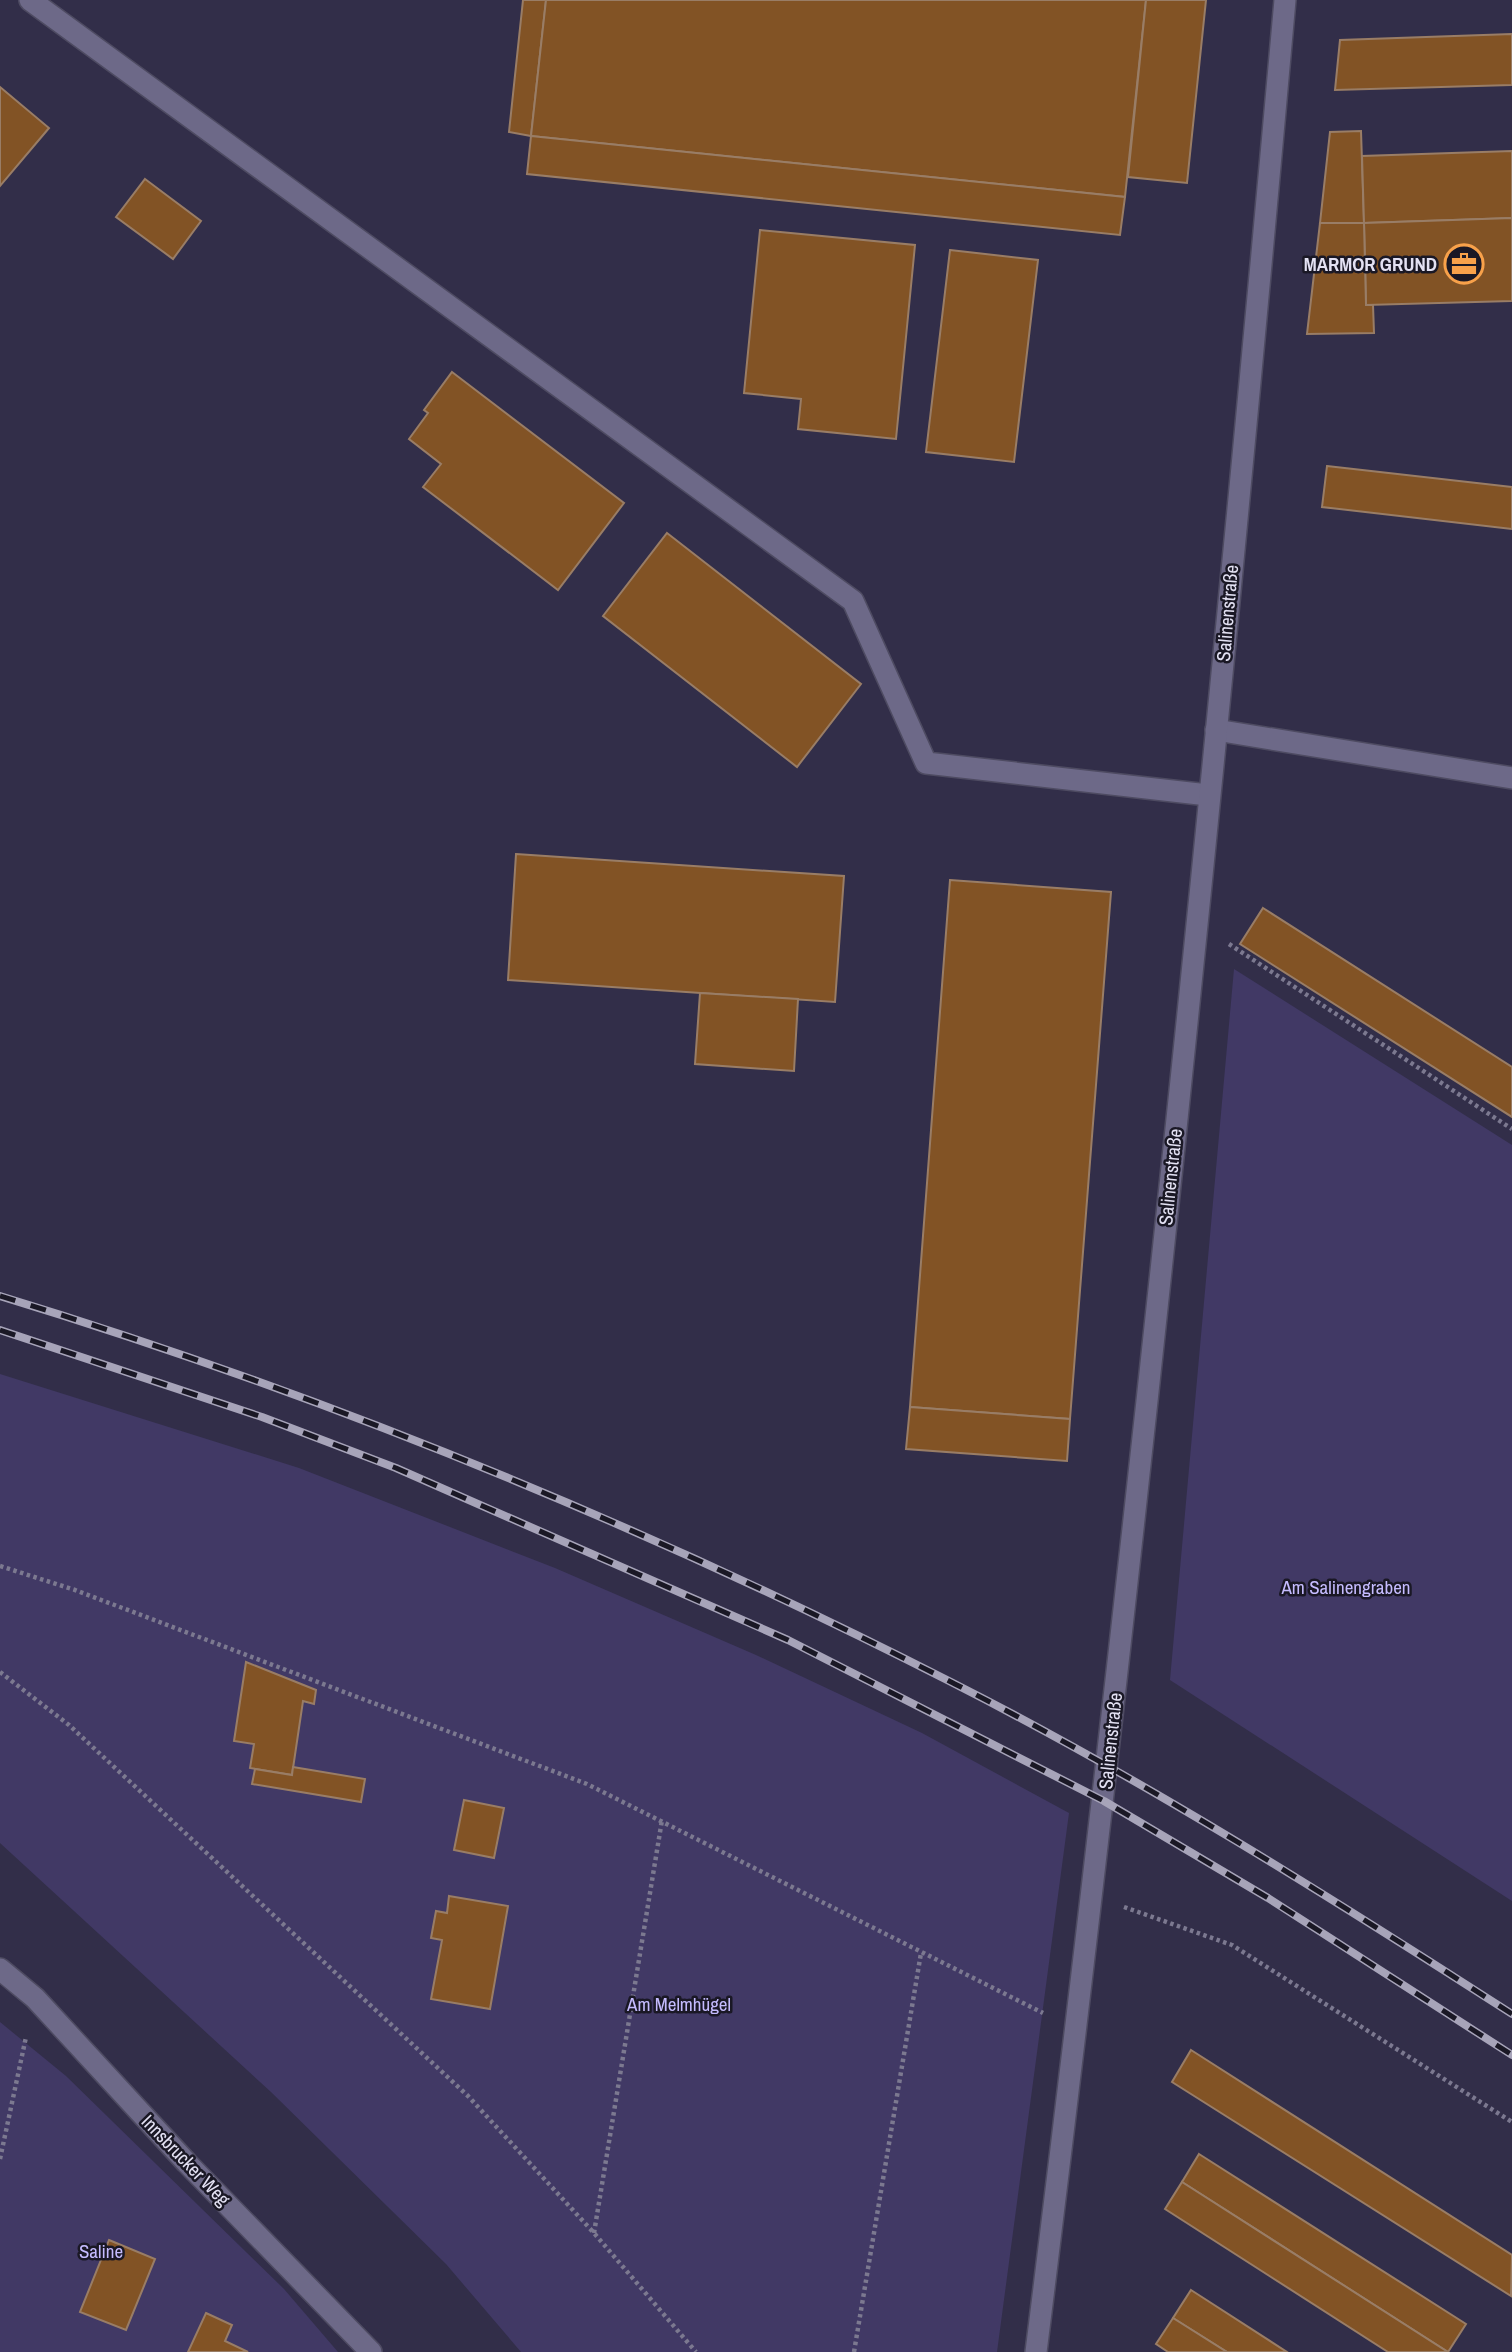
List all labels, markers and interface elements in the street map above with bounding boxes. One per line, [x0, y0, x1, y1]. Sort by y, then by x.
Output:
office icon: MARMOR GRUND [1443, 243, 1485, 285]
place label: MARMOR GRUND [1304, 251, 1437, 277]
street label: Salinenstraße [1210, 564, 1244, 662]
street label: Salinenstraße [1152, 1127, 1188, 1227]
park label: Am Salinengraben [1280, 1574, 1411, 1600]
street label: Salinenstraße [1092, 1691, 1128, 1791]
park label: Am Melmhügel [626, 1991, 731, 2017]
street label: Innsbrucker Weg [136, 2109, 236, 2212]
park label: Saline [79, 2238, 123, 2264]

